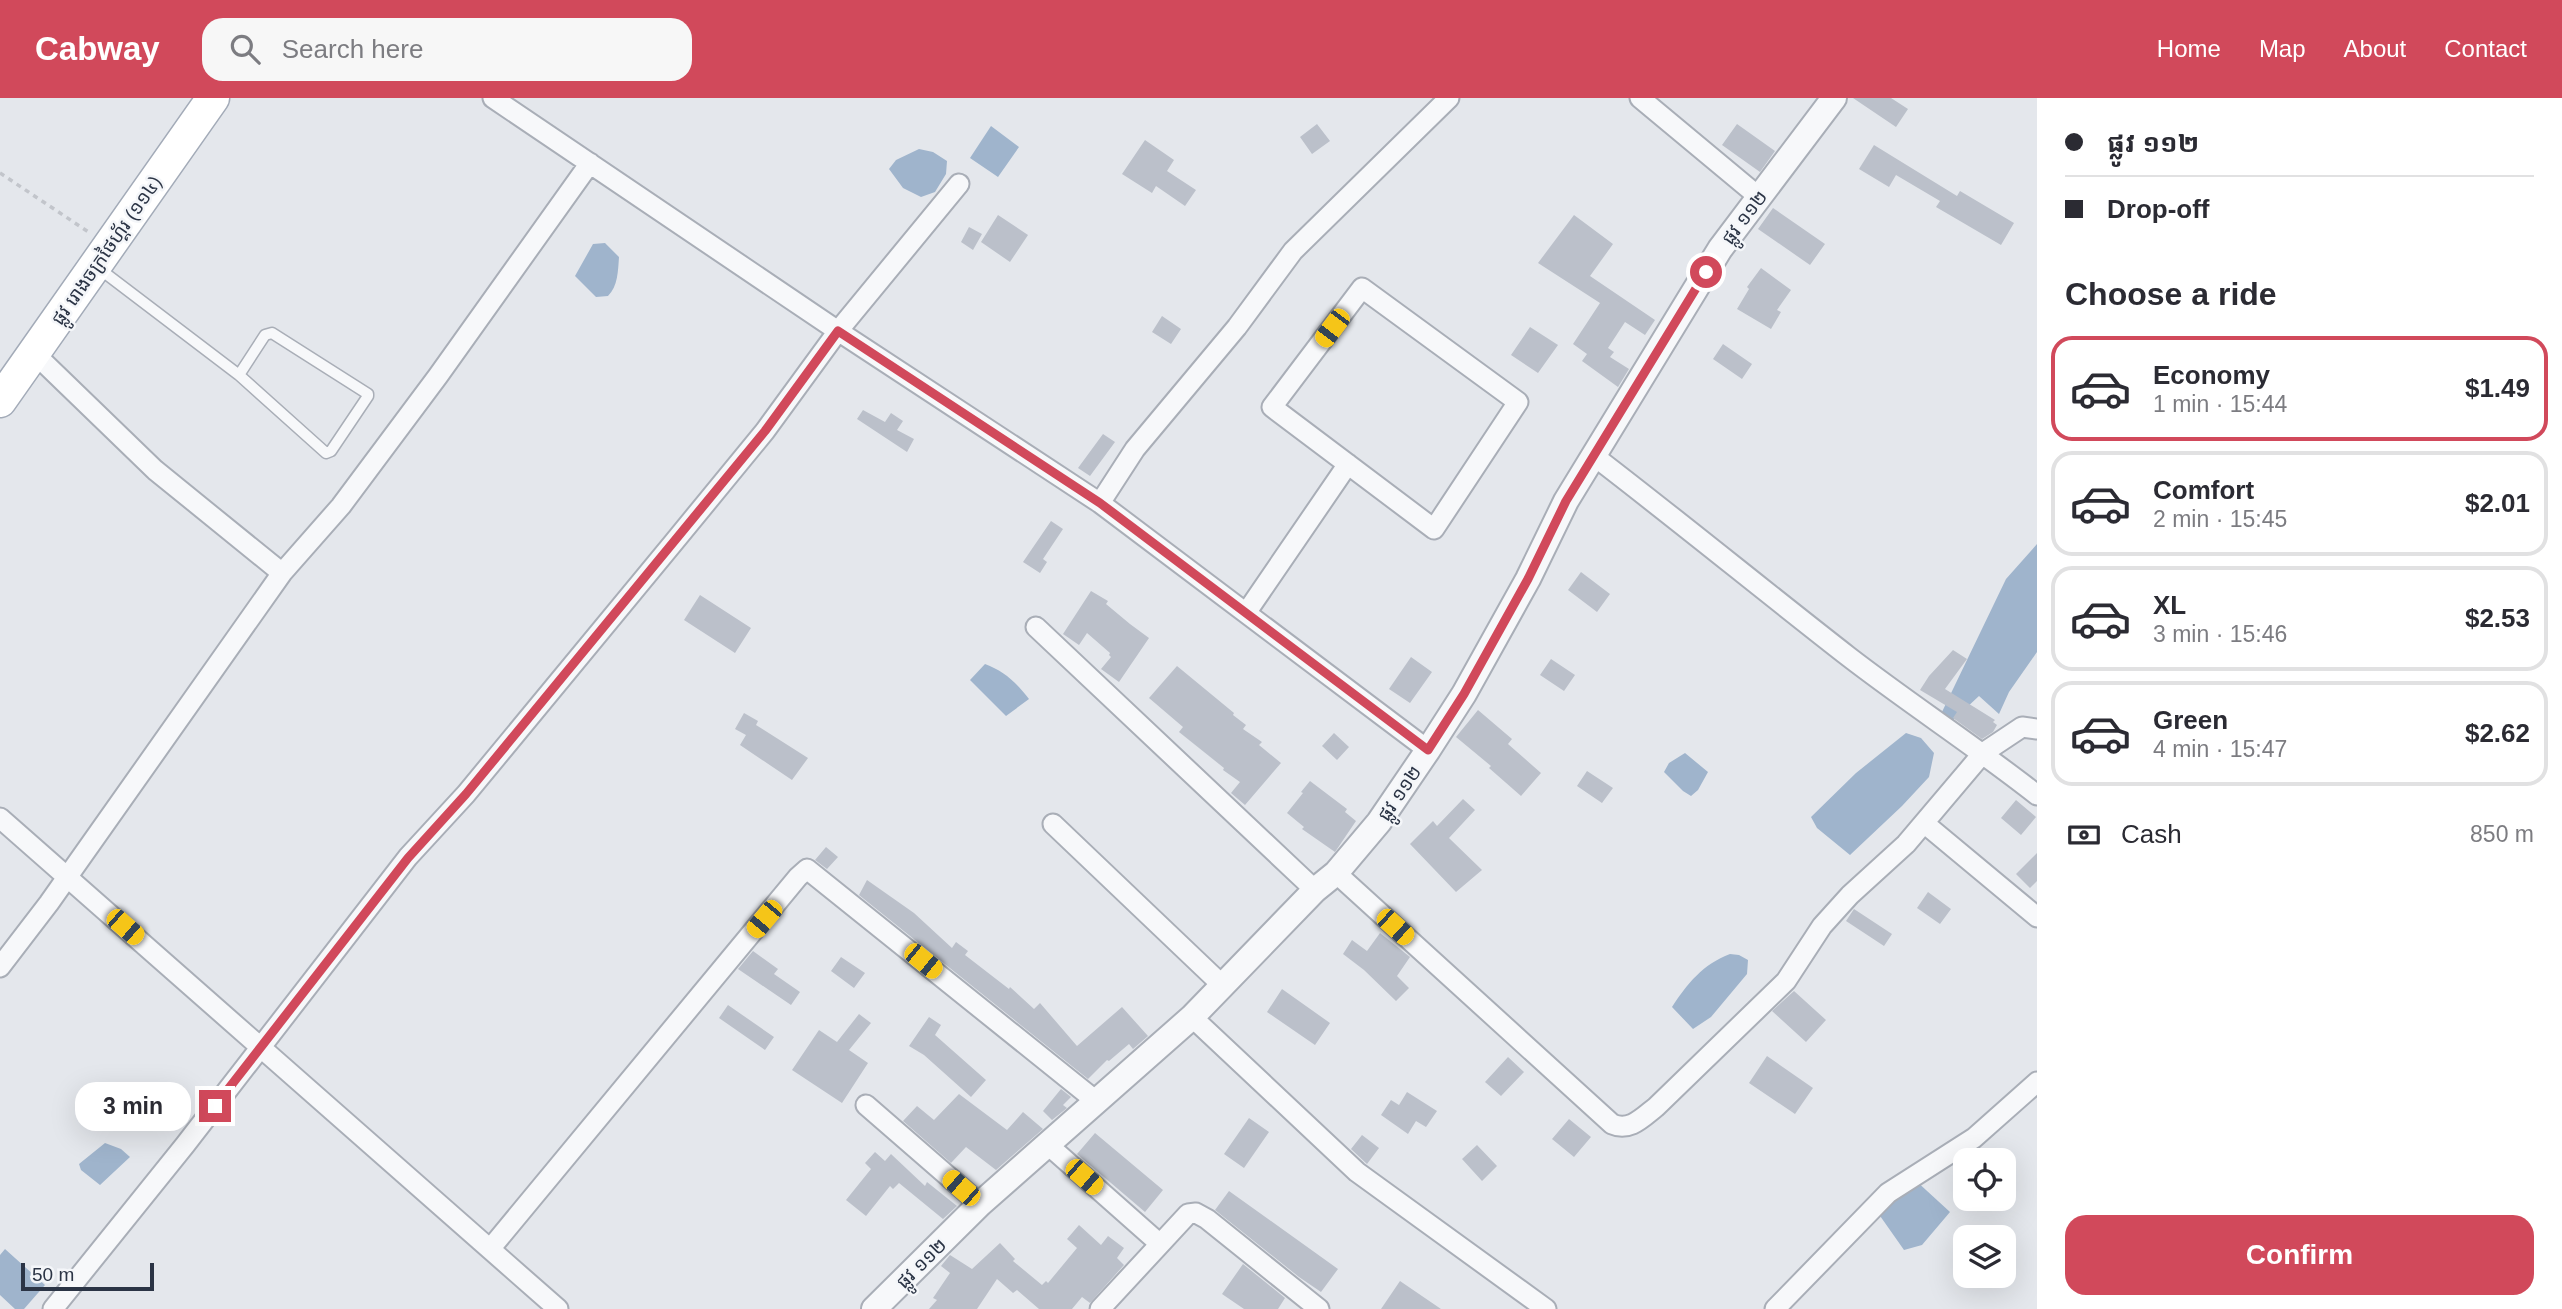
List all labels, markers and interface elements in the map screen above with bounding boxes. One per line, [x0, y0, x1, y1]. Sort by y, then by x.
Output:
search box [202, 18, 692, 81]
text: Cabway [35, 30, 160, 67]
icon: search [226, 30, 264, 68]
text: Search here [282, 34, 423, 64]
text: Home [2157, 35, 2221, 62]
text: Map [2259, 35, 2306, 62]
text: About [2344, 35, 2406, 62]
text: Contact [2444, 35, 2527, 62]
text: ផ្លូវ ១១២ [2107, 128, 2199, 158]
street label: ផ្លូវ រោងចក្រថៃហ្គ័រ (១១៤) [47, 172, 171, 333]
street label: ផ្លូវ ១១២ [1717, 186, 1777, 252]
text: Drop-off [2107, 194, 2210, 224]
route start [1690, 256, 1722, 288]
text: Choose a ride [2065, 276, 2277, 312]
car [1311, 305, 1354, 351]
icon: car [2069, 357, 2132, 420]
text: Economy [2153, 360, 2270, 390]
text: $1.49 [2465, 373, 2530, 403]
text: 1 min · 15:44 [2153, 391, 2287, 417]
icon: car [2069, 472, 2132, 535]
text: Comfort [2153, 475, 2254, 505]
text: $2.01 [2465, 488, 2530, 518]
text: 2 min · 15:45 [2153, 506, 2287, 532]
icon: car [2069, 587, 2132, 650]
text: XL [2153, 590, 2186, 620]
text: $2.53 [2465, 603, 2530, 633]
text: 3 min · 15:46 [2153, 621, 2287, 647]
icon: car [2069, 702, 2132, 765]
text: Green [2153, 705, 2228, 735]
text: $2.62 [2465, 718, 2530, 748]
text: 4 min · 15:47 [2153, 736, 2287, 762]
street label: ផ្លូវ ១១២ [1373, 762, 1431, 829]
icon: cash [2065, 816, 2103, 854]
text: Cash [2121, 819, 2182, 849]
text: 850 m [2470, 821, 2534, 847]
car [743, 896, 786, 942]
car [103, 905, 148, 949]
car [1373, 905, 1418, 949]
car [901, 940, 946, 982]
callout: 3 min [75, 1082, 190, 1130]
route end [199, 1090, 231, 1122]
text: 3 min [103, 1093, 163, 1119]
map controls [1953, 1148, 2016, 1288]
button: locate [1953, 1148, 2016, 1211]
car [1062, 1155, 1107, 1199]
car [939, 1166, 984, 1210]
button: Confirm [2065, 1215, 2534, 1295]
button: layers [1953, 1225, 2016, 1288]
street label: ផ្លូវ ១១២ [892, 1234, 955, 1297]
scale bar [21, 1260, 154, 1292]
text: 50 m [32, 1264, 74, 1285]

